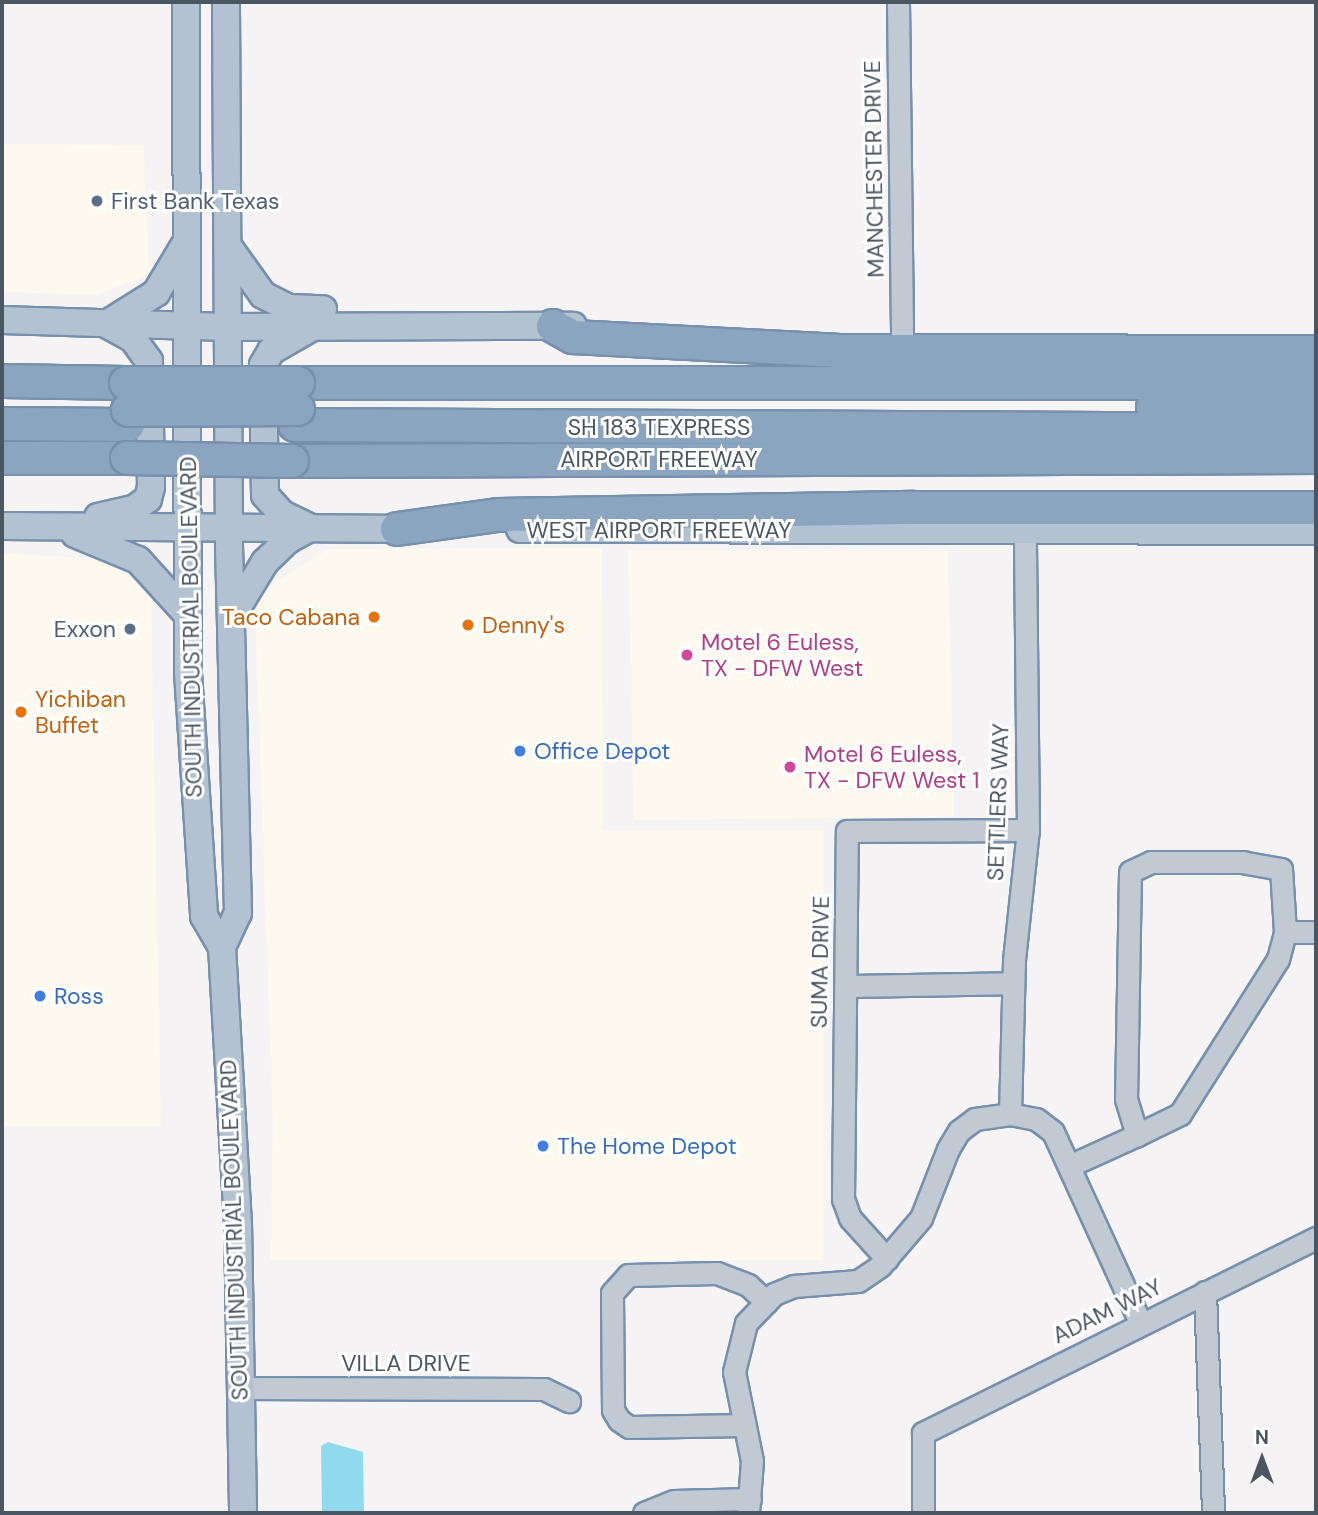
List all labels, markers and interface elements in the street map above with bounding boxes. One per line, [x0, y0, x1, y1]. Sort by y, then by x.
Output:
street label: MANCHESTER DRIVE [858, 60, 890, 278]
place label: First Bank Texas [111, 187, 280, 215]
marker: First Bank Texas [89, 193, 105, 209]
street label: SH 183 TEXPRESS [568, 413, 750, 441]
street label: AIRPORT FREEWAY [560, 445, 758, 473]
street label: SOUTH INDUSTRIAL BOULEVARD [174, 456, 208, 798]
street label: WEST AIRPORT FREEWAY [527, 516, 791, 544]
place label: Taco Cabana [222, 603, 360, 631]
marker: Taco Cabana [366, 609, 382, 625]
place label: Denny's [482, 611, 565, 639]
place label: Exxon [54, 615, 116, 643]
marker: Denny's [460, 617, 476, 633]
marker: Exxon [122, 621, 138, 637]
place label: Motel 6 Euless, TX - DFW West [701, 628, 863, 682]
marker: Motel 6 Euless, TX - DFW West [679, 647, 695, 663]
place label: Yichiban Buffet [35, 685, 126, 739]
marker: Yichiban Buffet [13, 704, 29, 720]
street label: SETTLERS WAY [981, 723, 1015, 881]
place label: Office Depot [534, 737, 670, 765]
place label: Motel 6 Euless, TX - DFW West 1 [804, 740, 979, 794]
marker: Office Depot [512, 743, 528, 759]
marker: Motel 6 Euless, TX - DFW West 1 [782, 759, 798, 775]
street label: SUMA DRIVE [805, 896, 835, 1028]
place label: Ross [54, 982, 104, 1010]
marker: Ross [32, 988, 48, 1004]
street label: SOUTH INDUSTRIAL BOULEVARD [214, 1059, 254, 1401]
place label: The Home Depot [557, 1132, 737, 1160]
marker: The Home Depot [535, 1138, 551, 1154]
street label: ADAM WAY [1048, 1273, 1166, 1349]
street label: VILLA DRIVE [341, 1349, 471, 1377]
north arrow [1227, 1424, 1297, 1494]
text: N [1255, 1425, 1269, 1450]

